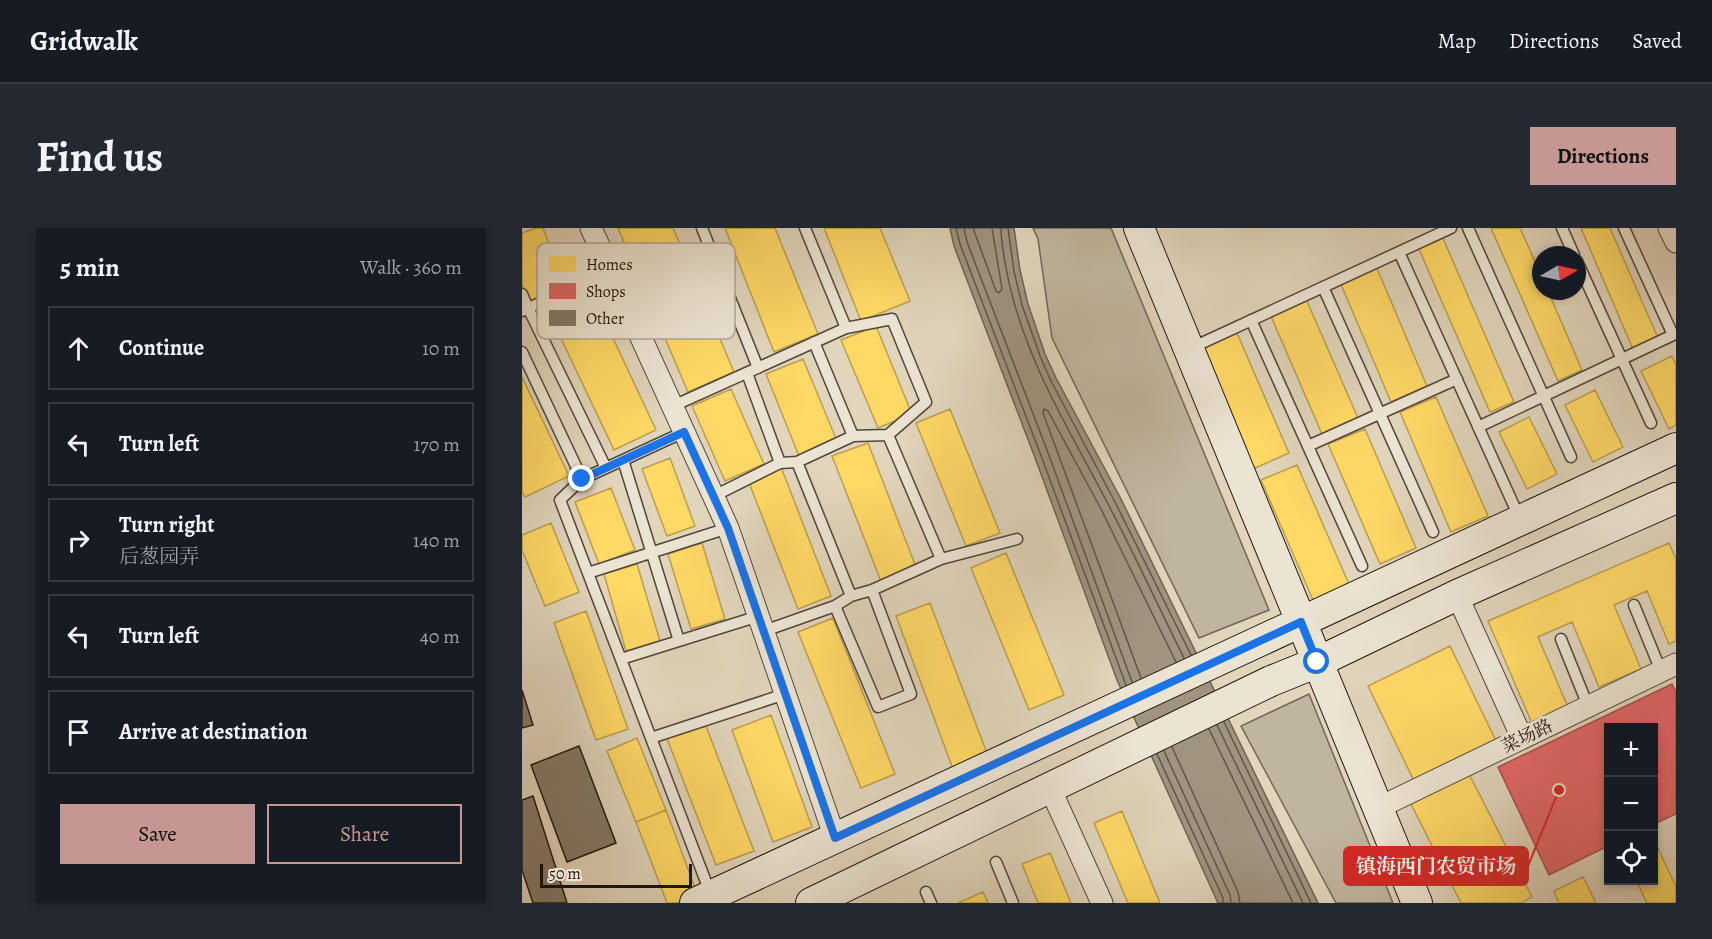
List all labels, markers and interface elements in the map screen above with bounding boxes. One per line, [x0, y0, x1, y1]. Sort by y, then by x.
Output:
text: Gridwalk [30, 22, 138, 60]
text: Map [1438, 27, 1476, 55]
text: Directions [1509, 27, 1599, 55]
text: Saved [1632, 27, 1682, 55]
button: Directions [1530, 127, 1676, 185]
text: Find us [36, 128, 163, 185]
legend [537, 243, 735, 339]
north arrow [1532, 246, 1586, 300]
text: 5 min [60, 250, 120, 285]
text: Walk · 360 m [360, 254, 462, 281]
text: Homes [586, 254, 633, 276]
text: Shops [586, 281, 626, 303]
text: Other [586, 308, 624, 330]
icon: ahead [62, 332, 95, 365]
text: Continue [119, 333, 204, 363]
text: 10 m [422, 335, 460, 362]
icon: left [62, 428, 95, 461]
text: Turn left [119, 429, 199, 459]
text: 170 m [414, 431, 460, 458]
route end [568, 465, 594, 491]
text: Turn right [119, 510, 215, 540]
icon: right [62, 524, 95, 557]
text: 140 m [413, 527, 460, 554]
text: 后葱园弄 [119, 543, 199, 570]
icon: left [62, 620, 95, 653]
text: Turn left [119, 621, 199, 651]
text: 40 m [420, 623, 460, 650]
route start [1303, 648, 1329, 674]
street label: 菜场路 [1497, 713, 1557, 759]
icon: arrive [62, 716, 95, 749]
text: Arrive at destination [119, 717, 308, 747]
map controls [1604, 723, 1658, 885]
button: + [1604, 723, 1658, 777]
button: − [1604, 777, 1658, 831]
button: Save [60, 804, 255, 864]
button: Share [267, 804, 462, 864]
button: locate [1604, 831, 1658, 885]
callout: 镇海西门农贸市场 [1344, 847, 1528, 885]
text: 镇海西门农贸市场 [1356, 853, 1516, 880]
scale bar [540, 861, 692, 888]
text: 50 m [549, 863, 581, 885]

